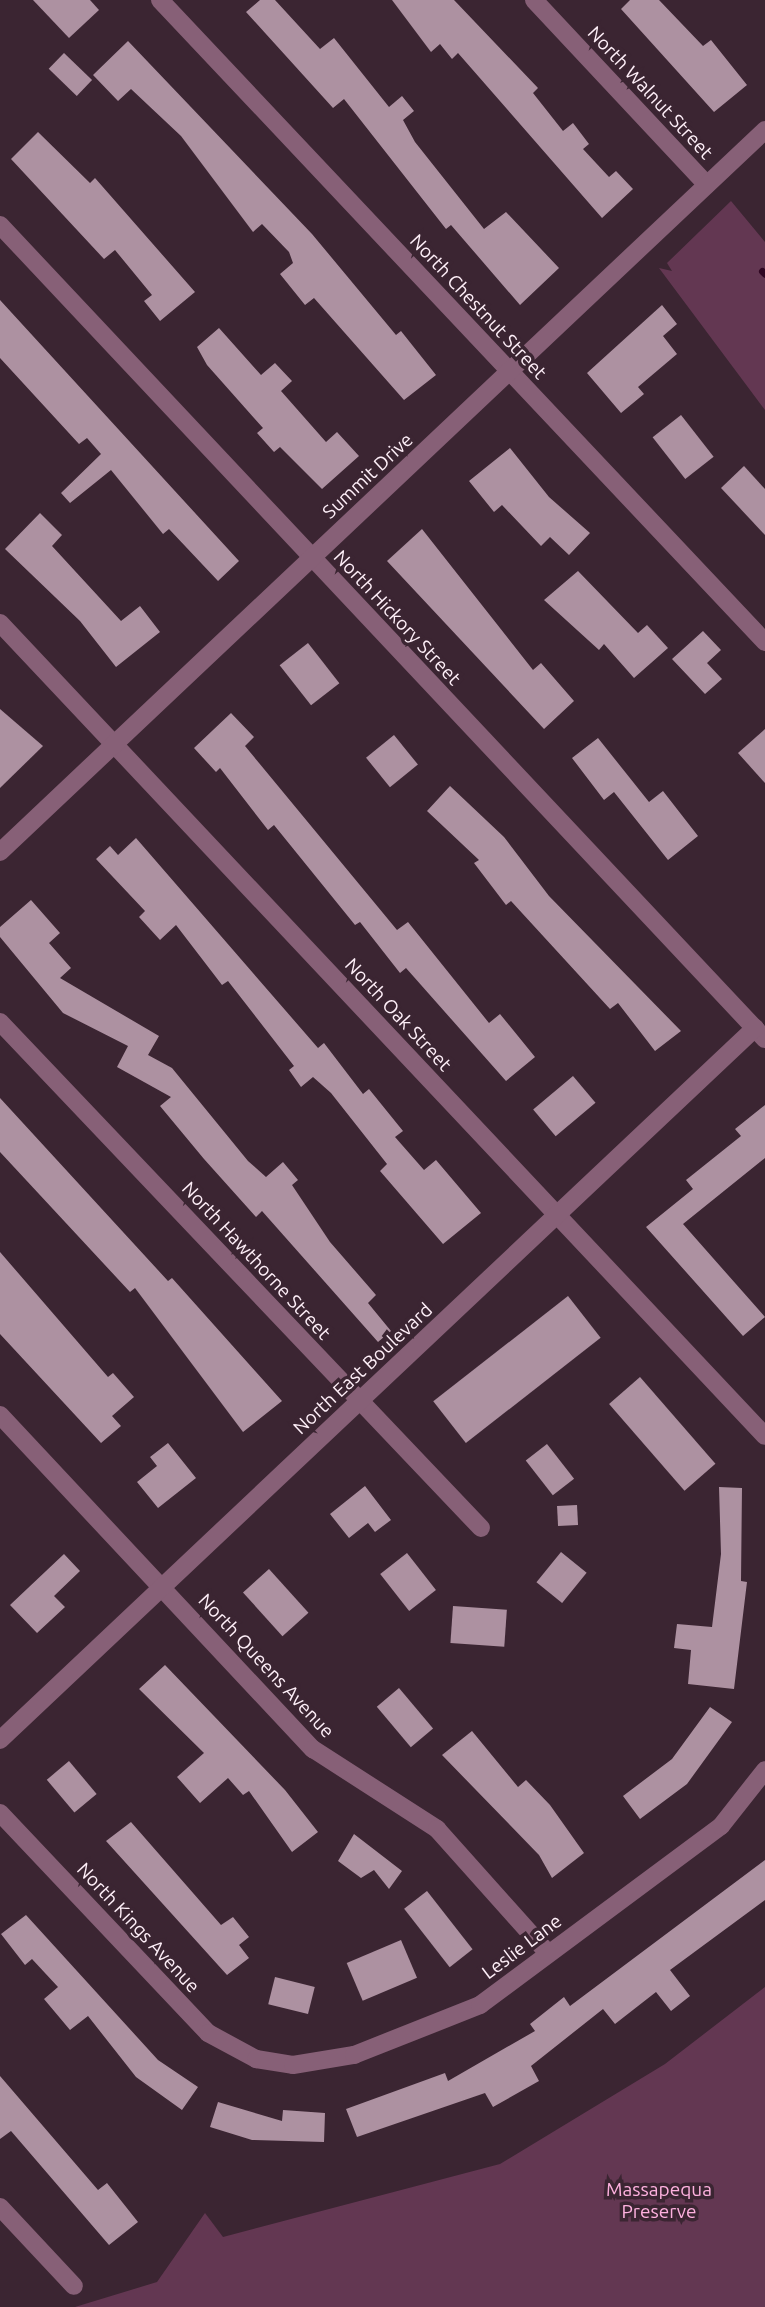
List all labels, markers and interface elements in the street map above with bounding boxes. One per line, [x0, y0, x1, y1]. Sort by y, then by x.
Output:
street label: North Walnut Street [583, 22, 717, 164]
street label: North Chestnut Street [405, 230, 551, 384]
street label: Summit Drive [318, 428, 418, 524]
street label: North Hickory Street [329, 546, 465, 690]
street label: North Oak Street [340, 954, 456, 1076]
street label: North Hawthorne Street [177, 1177, 335, 1345]
street label: North East Boulevard [289, 1299, 437, 1439]
street label: North Queens Avenue [193, 1589, 339, 1743]
street label: North Kings Avenue [72, 1858, 204, 1998]
street label: Leslie Lane [478, 1910, 566, 1984]
park label: Massapequa Preserve [606, 2179, 712, 2223]

